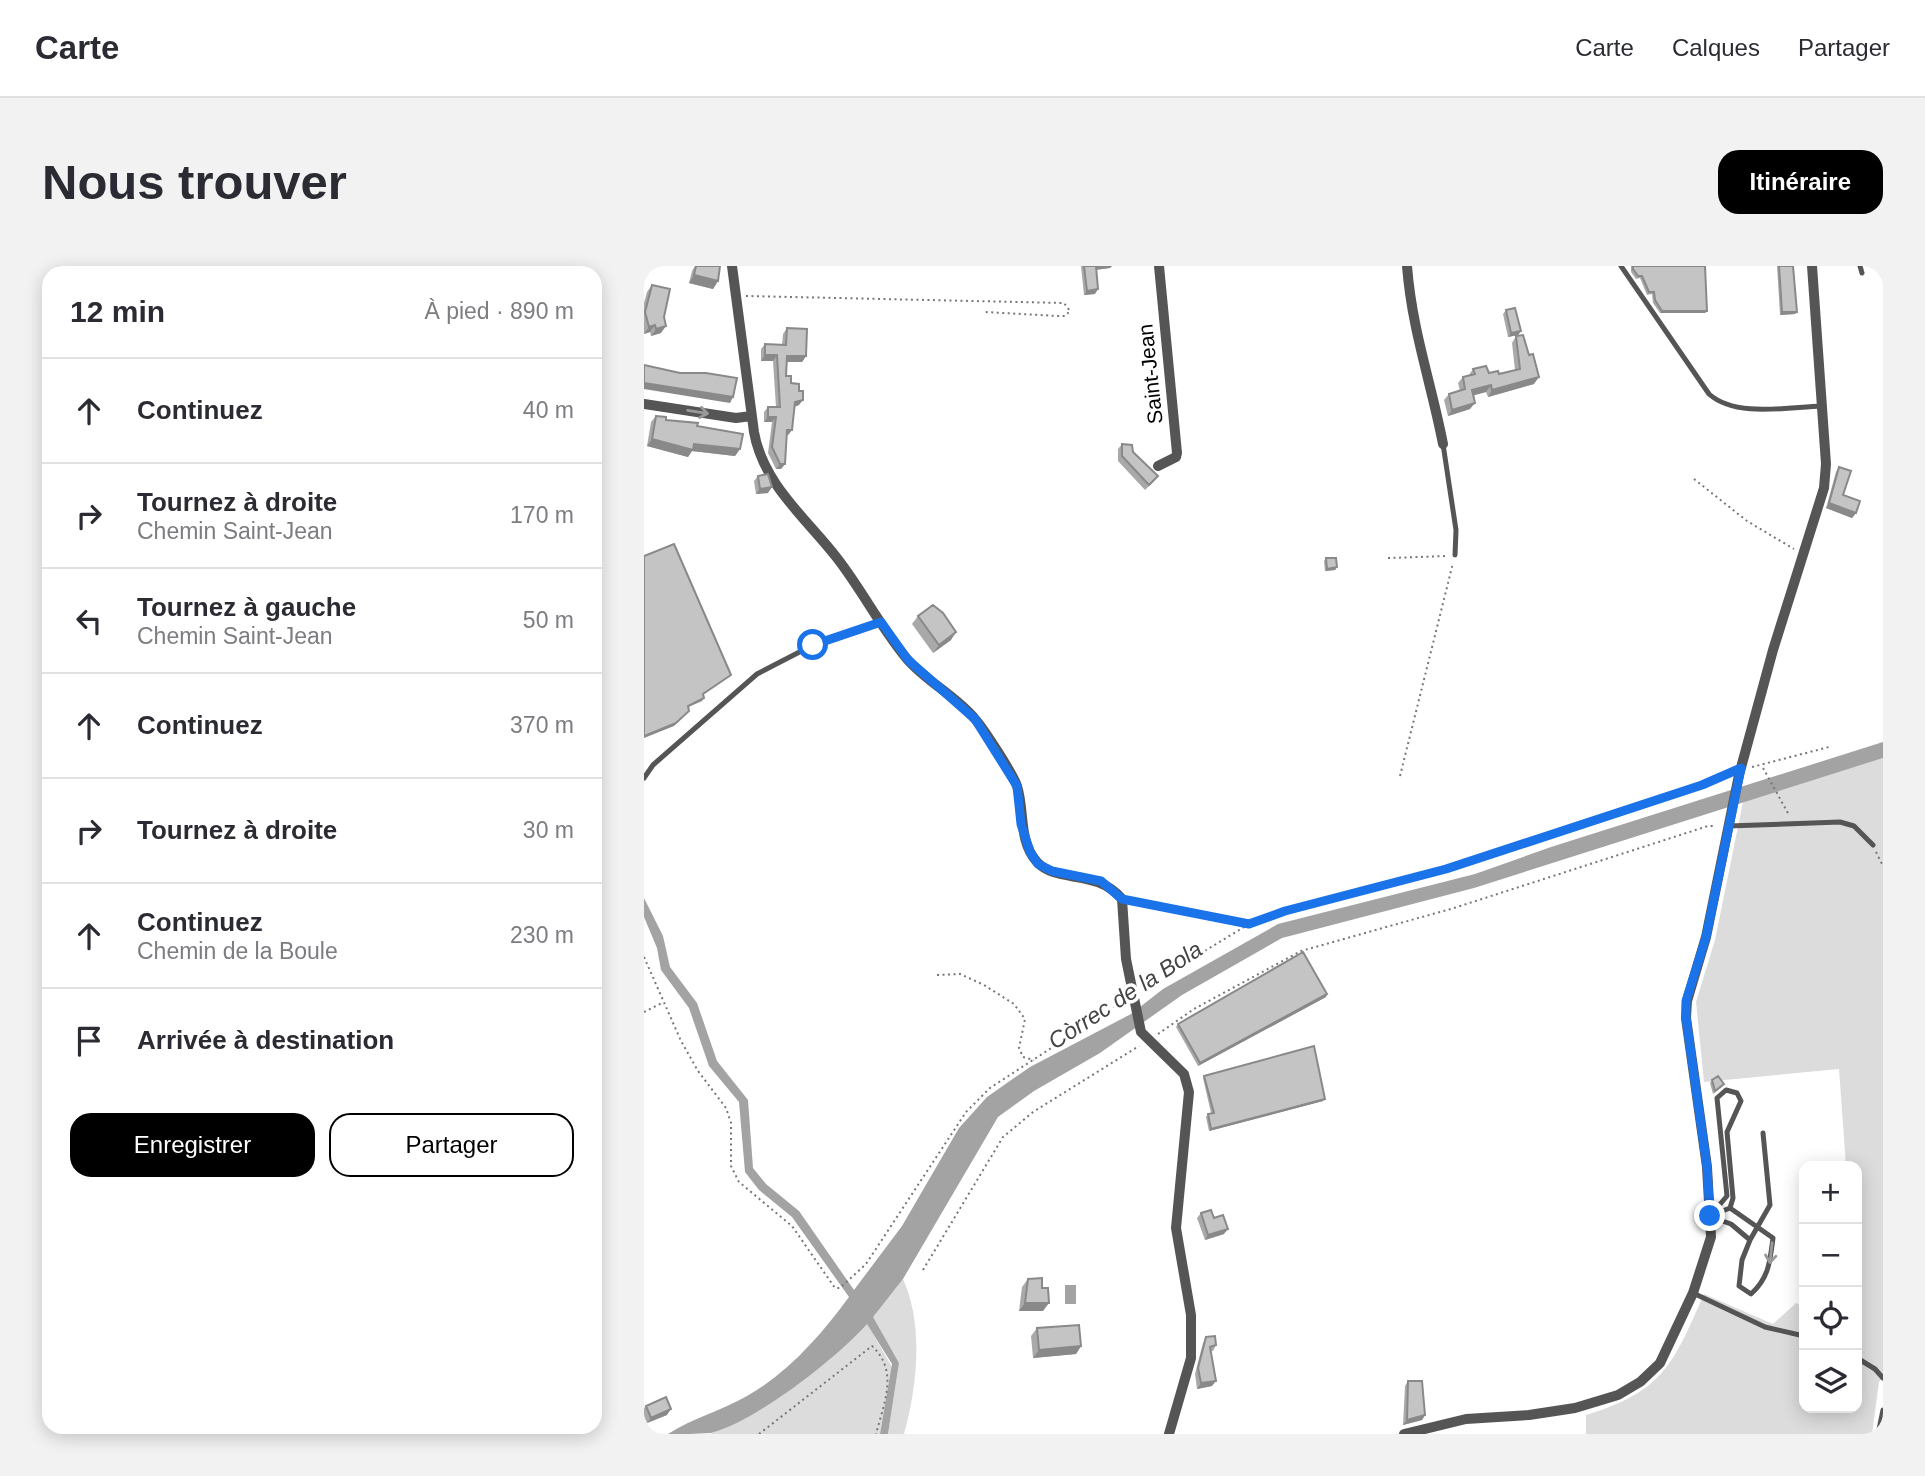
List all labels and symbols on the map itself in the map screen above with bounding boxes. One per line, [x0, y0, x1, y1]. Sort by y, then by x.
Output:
street label: Saint-Jean [1133, 323, 1167, 425]
one-way arrow [686, 406, 709, 419]
route start [797, 629, 828, 660]
water label: Còrrec de la Bola [1043, 936, 1207, 1054]
route end [1694, 1200, 1725, 1231]
one-way arrow [1764, 1242, 1777, 1264]

